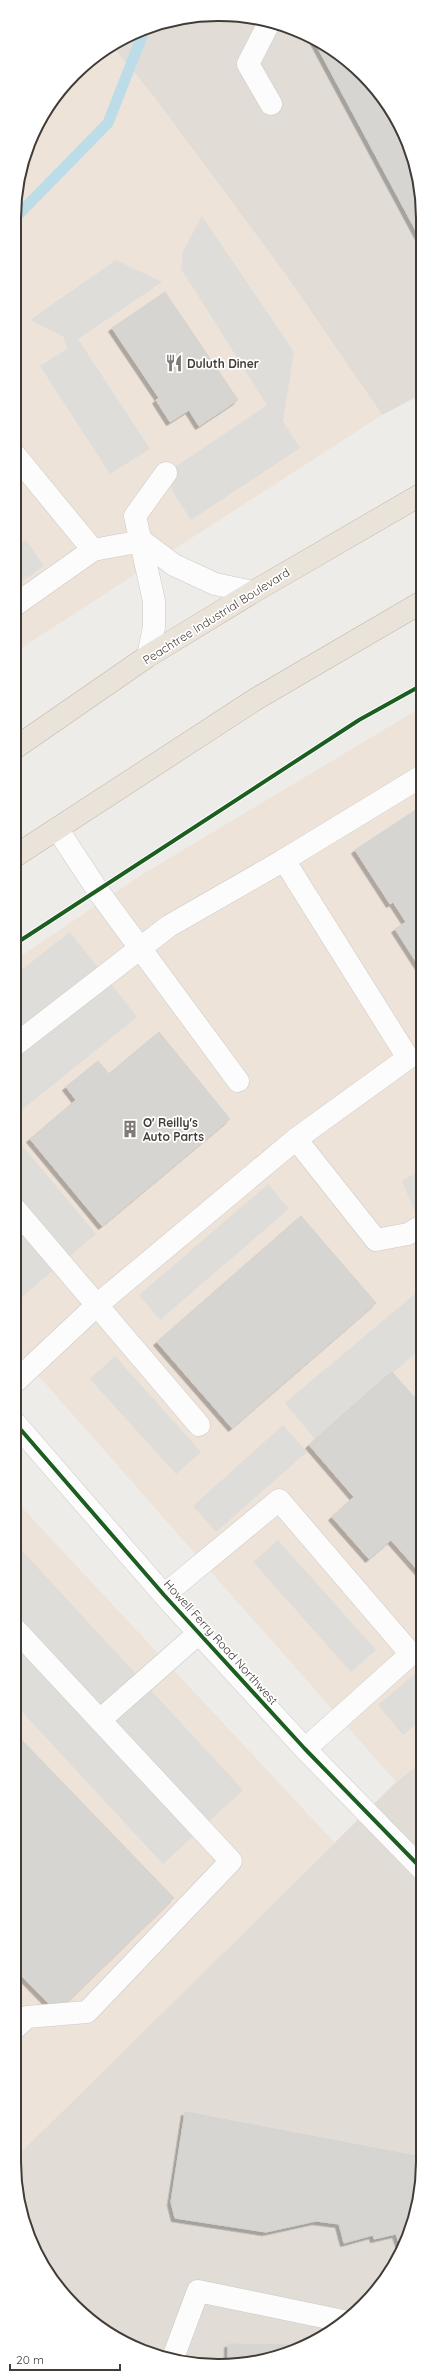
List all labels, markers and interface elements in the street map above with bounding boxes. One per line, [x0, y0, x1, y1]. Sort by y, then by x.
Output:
restaurant icon: Duluth Diner [164, 353, 184, 373]
place label: Duluth Diner [187, 356, 259, 371]
street label: Peachtree Industrial Boulevard [140, 565, 292, 667]
place label: O' Reilly's Auto Parts [143, 1115, 204, 1144]
building icon: O' Reilly's Auto Parts [120, 1119, 140, 1139]
street label: Howell Ferry Road Northwest [161, 1576, 281, 1708]
scale bar [10, 2346, 120, 2372]
text: 20 m [16, 2352, 44, 2367]

